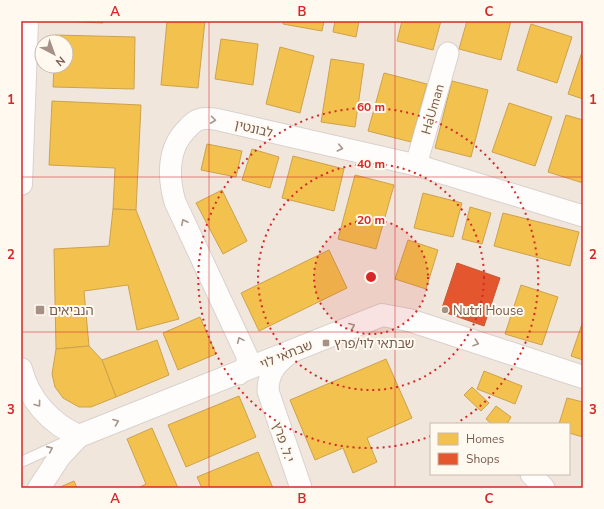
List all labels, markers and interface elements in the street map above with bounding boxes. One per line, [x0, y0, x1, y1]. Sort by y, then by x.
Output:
text: A [110, 3, 120, 21]
text: B [298, 3, 307, 21]
text: C [485, 3, 494, 21]
north arrow [34, 34, 74, 74]
text: N [52, 53, 68, 70]
street label: HaUman [417, 82, 449, 137]
text: 1 [7, 91, 15, 109]
text: 1 [589, 91, 597, 109]
text: 60 m [357, 99, 385, 115]
one-way arrow [210, 115, 216, 124]
street label: לבונטין [233, 116, 275, 142]
one-way arrow [337, 143, 343, 151]
text: 40 m [357, 156, 385, 172]
text: 20 m [357, 212, 385, 228]
one-way arrow [181, 219, 189, 226]
text: 2 [7, 246, 15, 264]
text: 2 [589, 246, 597, 264]
centre of rings [364, 270, 378, 284]
place label: הנביאים [49, 302, 94, 320]
place label: Nutri House [453, 302, 523, 320]
marker: הנביאים [34, 304, 46, 316]
marker: Nutri House [440, 305, 450, 315]
one-way arrow [348, 323, 356, 331]
place label: שבתאי לוי/פרץ [334, 335, 414, 353]
one-way arrow [236, 336, 244, 343]
street label: שבתאי לוי [257, 336, 315, 374]
marker: שבתאי לוי/פרץ [321, 338, 331, 348]
one-way arrow [473, 338, 480, 347]
one-way arrow [34, 400, 41, 407]
text: 3 [7, 401, 15, 419]
text: 3 [589, 401, 597, 419]
one-way arrow [112, 418, 119, 426]
street label: י.ל. פרץ [268, 420, 298, 465]
legend [430, 423, 570, 475]
text: Homes [466, 431, 504, 447]
one-way arrow [46, 446, 54, 454]
text: Shops [466, 451, 500, 467]
text: A [110, 490, 120, 508]
text: B [298, 490, 307, 508]
text: C [485, 490, 494, 508]

